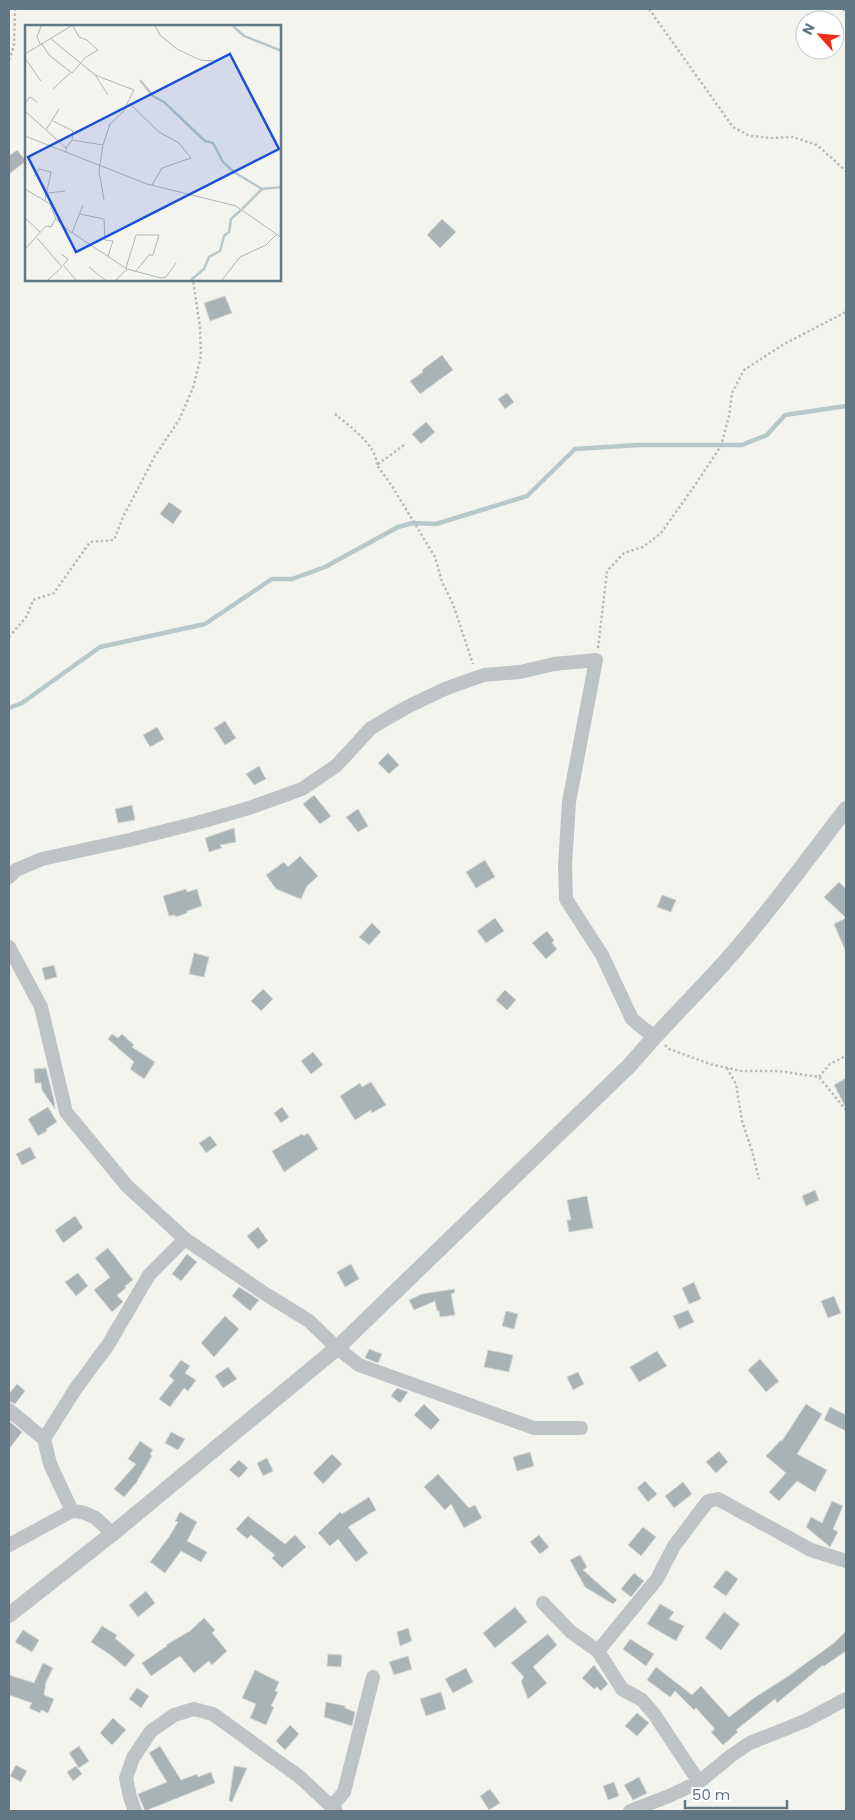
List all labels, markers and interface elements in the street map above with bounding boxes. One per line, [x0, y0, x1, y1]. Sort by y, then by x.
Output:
north arrow [795, 10, 845, 60]
text: N [797, 20, 820, 38]
inset map [25, 25, 281, 281]
scale bar [685, 1778, 788, 1810]
text: 50 m [692, 1784, 730, 1805]

